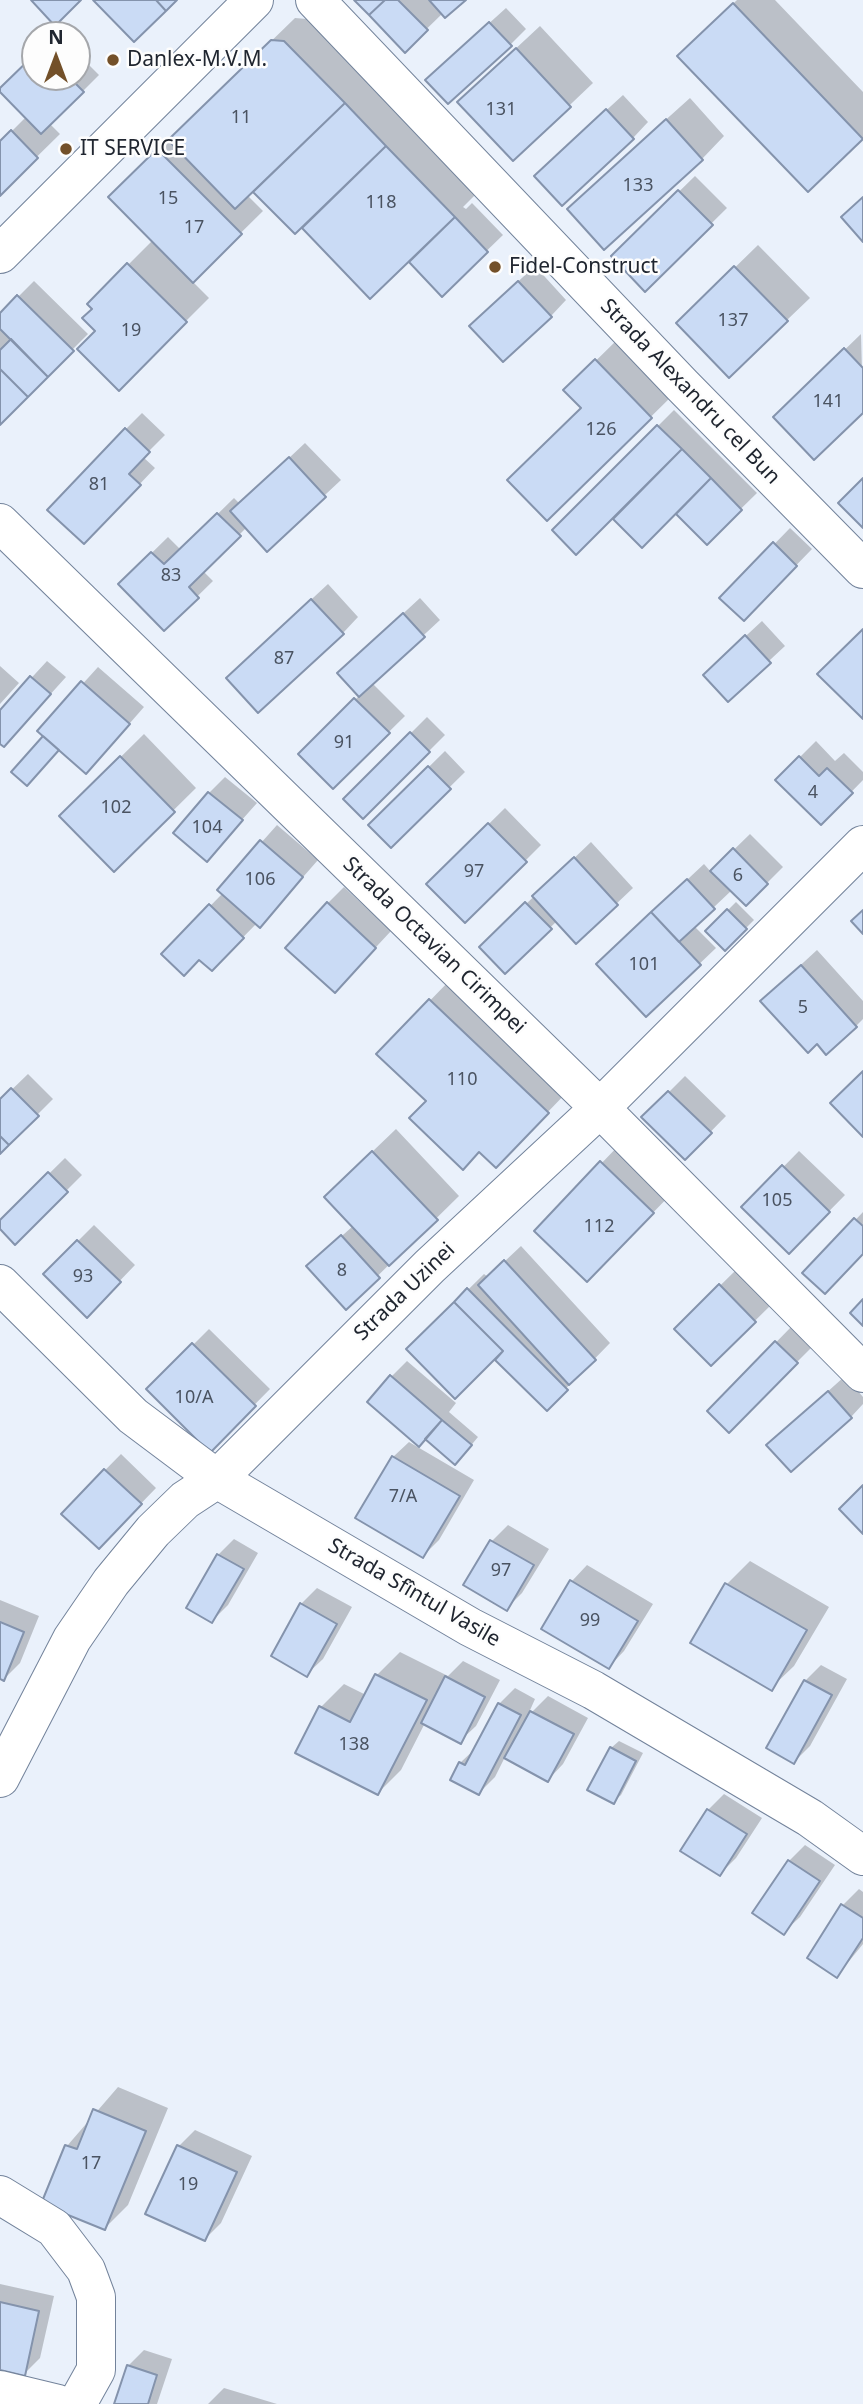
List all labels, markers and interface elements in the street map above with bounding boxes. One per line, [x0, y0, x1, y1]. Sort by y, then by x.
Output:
north arrow [21, 21, 91, 91]
text: N [48, 24, 64, 50]
place label: Danlex-M.V.M. [127, 47, 267, 73]
marker: Danlex-M.V.M. [105, 52, 121, 68]
house number: 131 [486, 99, 516, 121]
house number: 11 [231, 107, 251, 129]
place label: IT SERVICE [80, 136, 185, 162]
marker: IT SERVICE [58, 141, 74, 157]
house number: 133 [623, 175, 653, 197]
house number: 15 [158, 188, 178, 210]
house number: 118 [366, 192, 396, 214]
house number: 17 [184, 217, 204, 239]
place label: Fidel-Construct [509, 254, 658, 280]
marker: Fidel-Construct [487, 259, 503, 275]
street label: Strada Alexandru cel Bun [595, 294, 785, 490]
house number: 137 [718, 310, 748, 332]
house number: 19 [121, 320, 141, 342]
house number: 141 [813, 391, 843, 413]
house number: 126 [586, 419, 616, 441]
house number: 81 [89, 474, 109, 496]
house number: 83 [161, 565, 181, 587]
house number: 87 [274, 648, 294, 670]
house number: 91 [334, 732, 354, 754]
house number: 4 [808, 782, 818, 804]
house number: 102 [101, 797, 131, 819]
house number: 104 [192, 817, 222, 839]
street label: Strada Octavian Cirimpei [337, 852, 531, 1040]
house number: 97 [464, 861, 484, 883]
house number: 6 [733, 865, 743, 887]
house number: 106 [245, 869, 275, 891]
house number: 101 [629, 954, 659, 976]
house number: 5 [798, 997, 808, 1019]
house number: 110 [447, 1069, 477, 1091]
house number: 105 [762, 1190, 792, 1212]
house number: 112 [584, 1216, 614, 1238]
street label: Strada Uzinei [349, 1238, 461, 1346]
house number: 8 [337, 1260, 347, 1282]
house number: 93 [73, 1266, 93, 1288]
house number: 10/A [175, 1387, 213, 1409]
house number: 7/A [389, 1486, 417, 1508]
street label: Strada Sfîntul Vasile [323, 1533, 505, 1653]
house number: 97 [491, 1560, 511, 1582]
house number: 99 [580, 1610, 600, 1632]
house number: 138 [339, 1734, 369, 1756]
house number: 17 [81, 2153, 101, 2175]
house number: 19 [178, 2174, 198, 2196]

